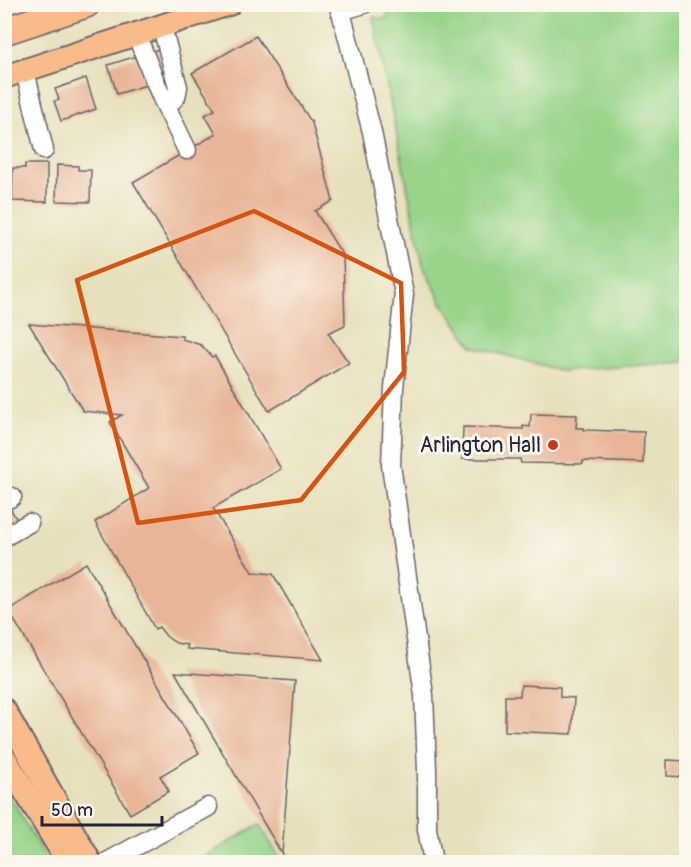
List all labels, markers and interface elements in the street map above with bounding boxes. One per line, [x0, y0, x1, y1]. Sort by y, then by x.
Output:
place label: Arlington Hall [420, 432, 541, 459]
marker: Arlington Hall [546, 438, 560, 452]
scale bar [42, 789, 162, 827]
text: 50 m [51, 799, 93, 822]

